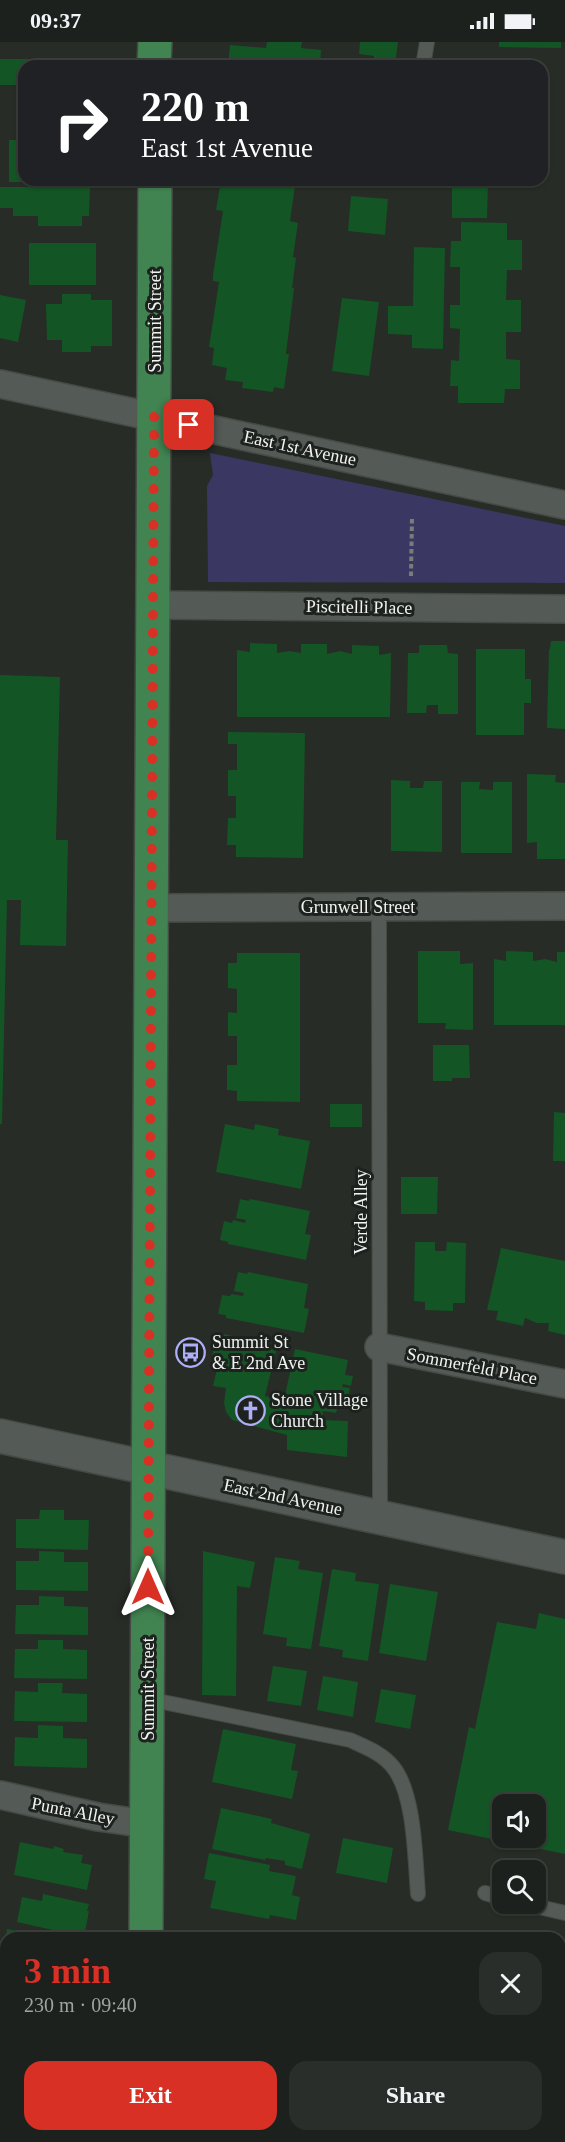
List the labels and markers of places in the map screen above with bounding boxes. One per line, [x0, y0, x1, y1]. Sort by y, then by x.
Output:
pin [163, 399, 214, 450]
place label: Summit St & E 2nd Ave [212, 1332, 305, 1373]
bus stop icon: Summit St & E 2nd Ave [175, 1336, 207, 1368]
place label: Stone Village Church [271, 1390, 368, 1431]
church icon: Stone Village Church [234, 1394, 266, 1426]

